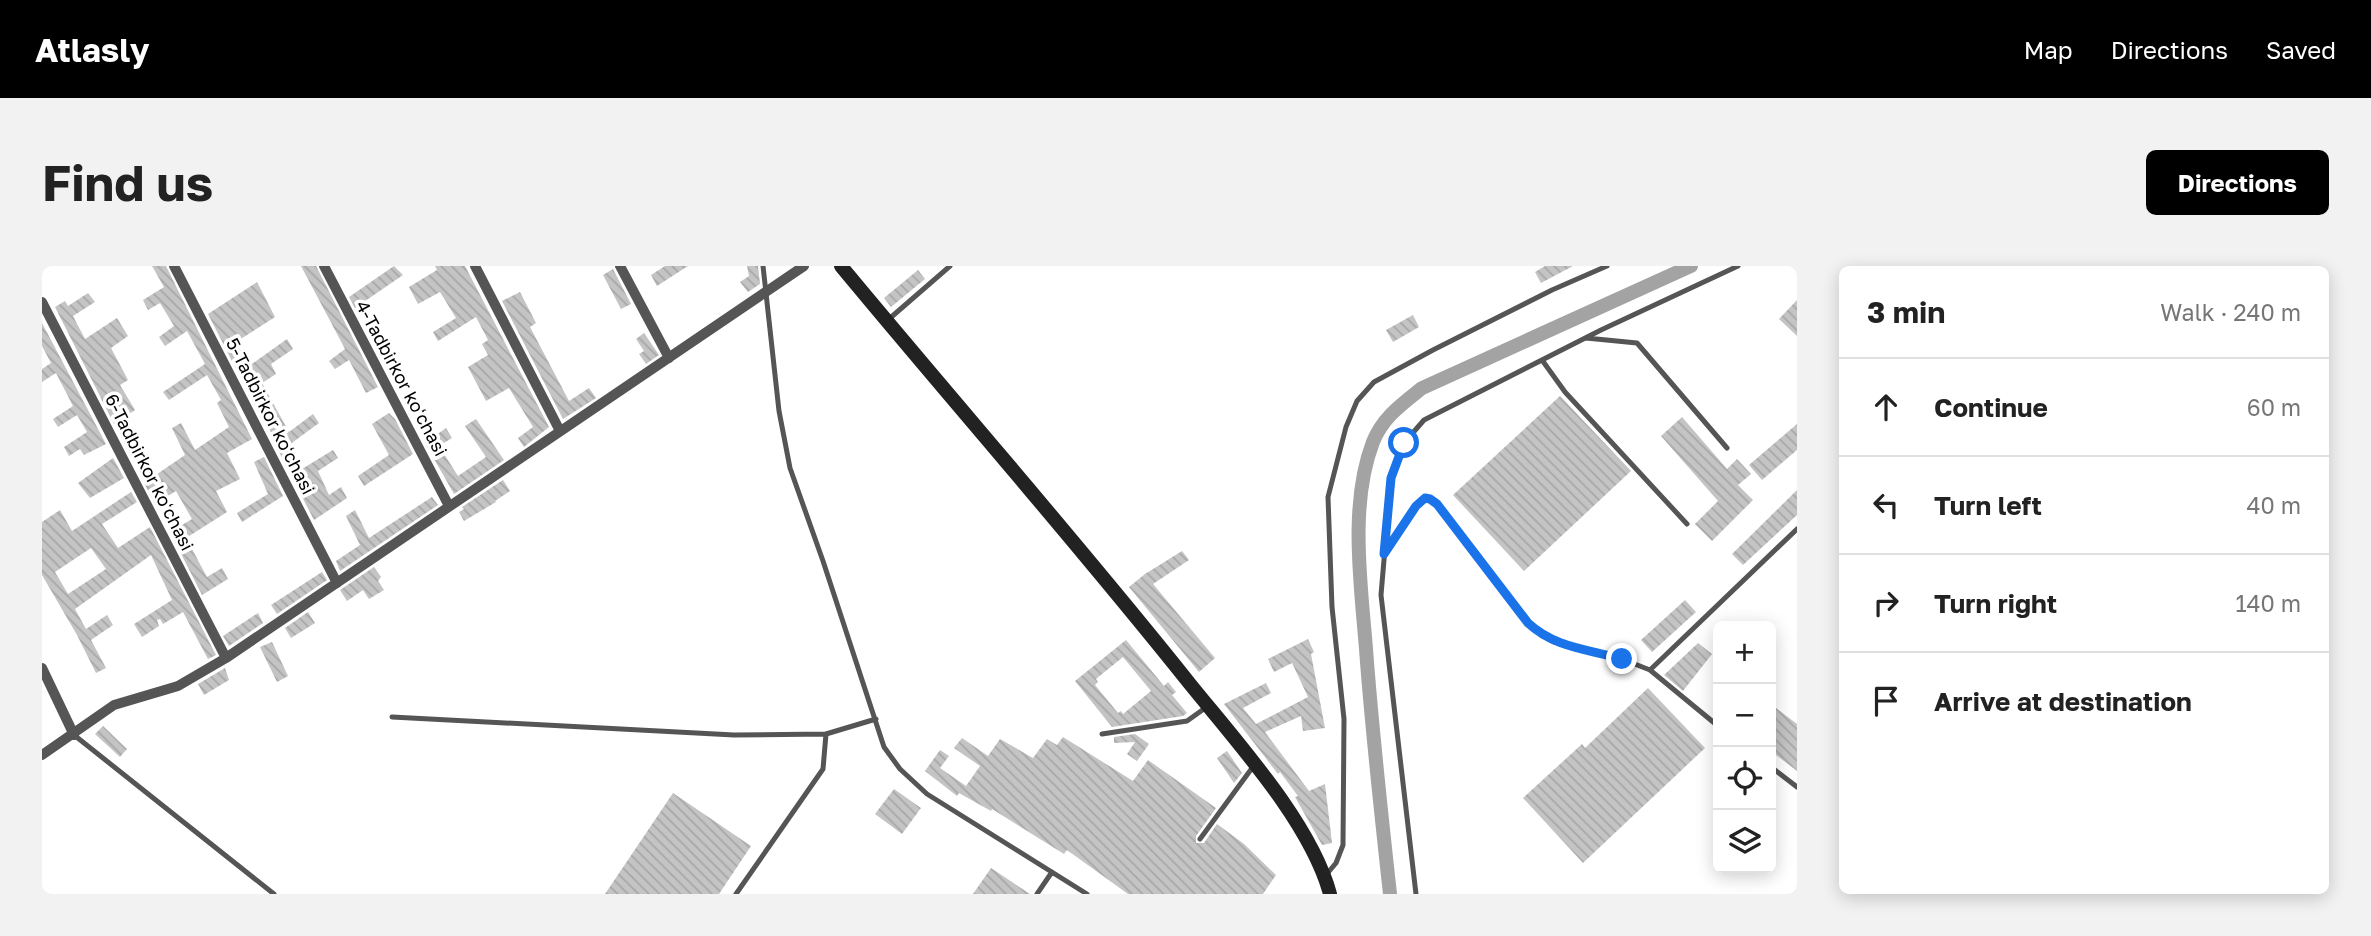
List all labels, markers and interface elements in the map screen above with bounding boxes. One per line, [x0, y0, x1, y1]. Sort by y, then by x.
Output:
text: Atlasly [35, 30, 150, 69]
text: Map [2024, 35, 2073, 64]
text: Directions [2111, 35, 2228, 64]
text: Saved [2266, 35, 2336, 64]
button: Directions [2146, 150, 2329, 215]
text: Find us [42, 153, 213, 212]
text: 3 min [1867, 294, 1945, 330]
street label: 4-Tadbirkor koʻchasi [352, 296, 452, 460]
text: Walk · 240 m [2160, 298, 2301, 326]
street label: 5-Tadbirkor koʻchasi [222, 334, 320, 498]
icon: ahead [1867, 388, 1905, 426]
street label: 6-Tadbirkor koʻchasi [101, 390, 199, 554]
text: Continue [1934, 392, 2048, 423]
text: 60 m [2247, 393, 2301, 421]
route start [1388, 427, 1419, 458]
icon: left [1867, 486, 1905, 524]
text: Turn left [1934, 490, 2042, 521]
text: 40 m [2247, 491, 2301, 519]
icon: right [1867, 584, 1905, 622]
text: Turn right [1934, 588, 2057, 619]
text: 140 m [2235, 589, 2301, 617]
map controls [1713, 621, 1776, 873]
button: + [1713, 621, 1776, 684]
route end [1606, 643, 1637, 674]
icon: arrive [1867, 682, 1905, 720]
button: − [1713, 684, 1776, 747]
text: Arrive at destination [1934, 686, 2192, 717]
button: locate [1713, 747, 1776, 810]
button: layers [1713, 810, 1776, 873]

